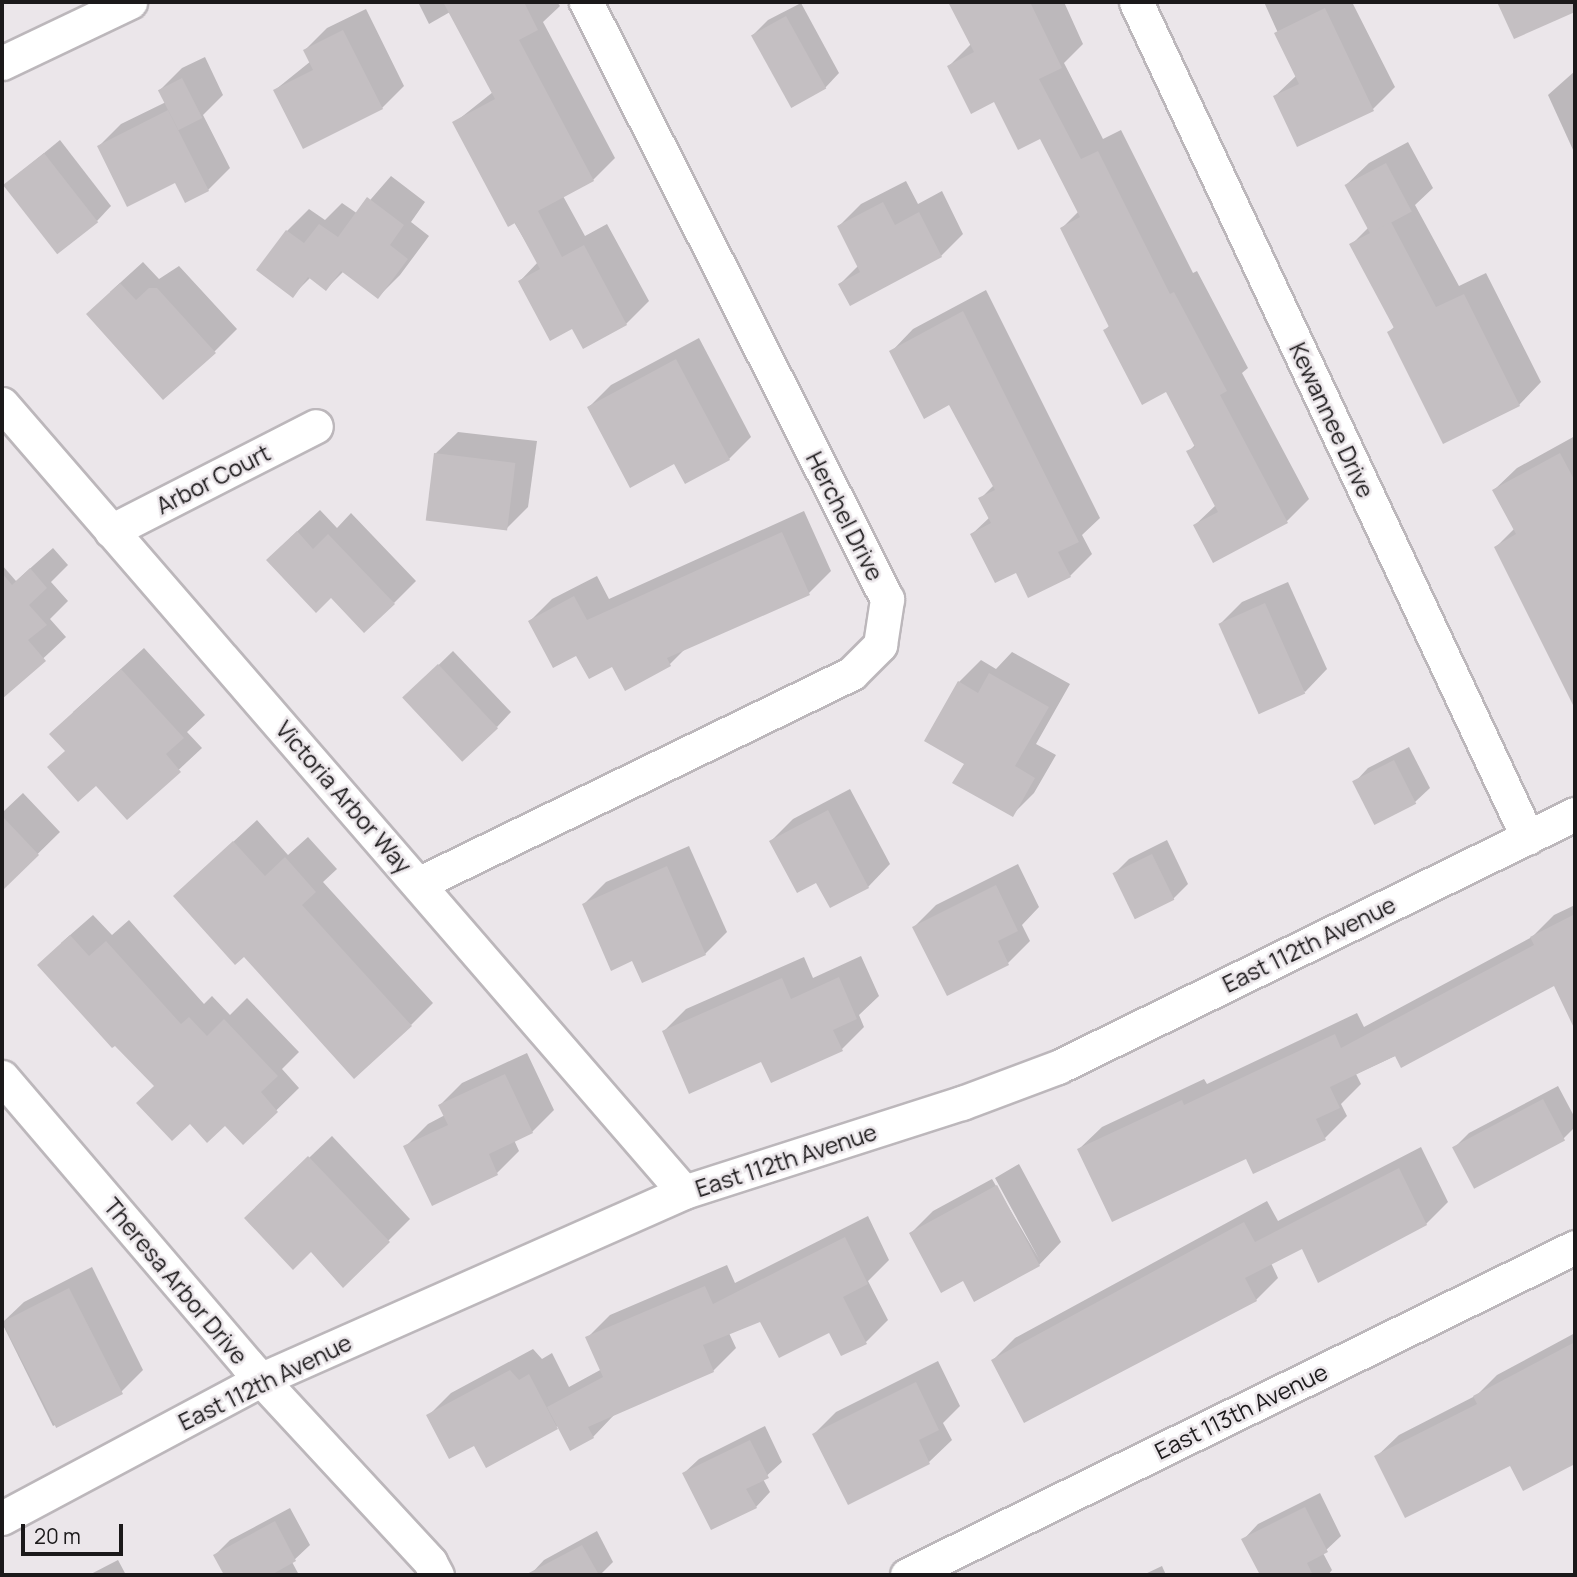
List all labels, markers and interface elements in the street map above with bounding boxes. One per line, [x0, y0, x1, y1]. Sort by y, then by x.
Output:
street label: Kewannee Drive [1284, 338, 1380, 502]
street label: Arbor Court [151, 439, 275, 519]
street label: Herchel Drive [801, 447, 889, 585]
street label: Victoria Arbor Way [270, 715, 418, 879]
street label: East 112th Avenue [1218, 890, 1400, 998]
street label: East 112th Avenue [692, 1118, 880, 1202]
street label: Theresa Arbor Drive [98, 1192, 254, 1370]
street label: East 112th Avenue [174, 1328, 356, 1436]
street label: East 113th Avenue [1150, 1357, 1332, 1465]
scale bar [24, 1510, 126, 1554]
text: 20 m [34, 1522, 81, 1550]

